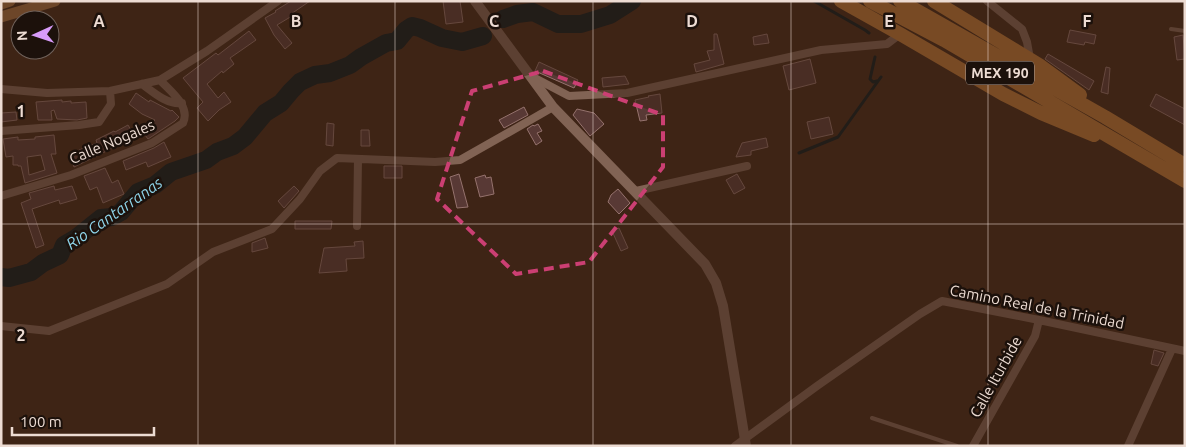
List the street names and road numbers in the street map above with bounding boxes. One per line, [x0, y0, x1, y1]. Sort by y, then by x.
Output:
road number: MEX 190 [966, 62, 1034, 84]
street label: Calle Nogales [67, 116, 157, 167]
street label: Camino Real de la Trinidad [949, 281, 1126, 332]
street label: Calle Iturbide [966, 333, 1025, 420]

